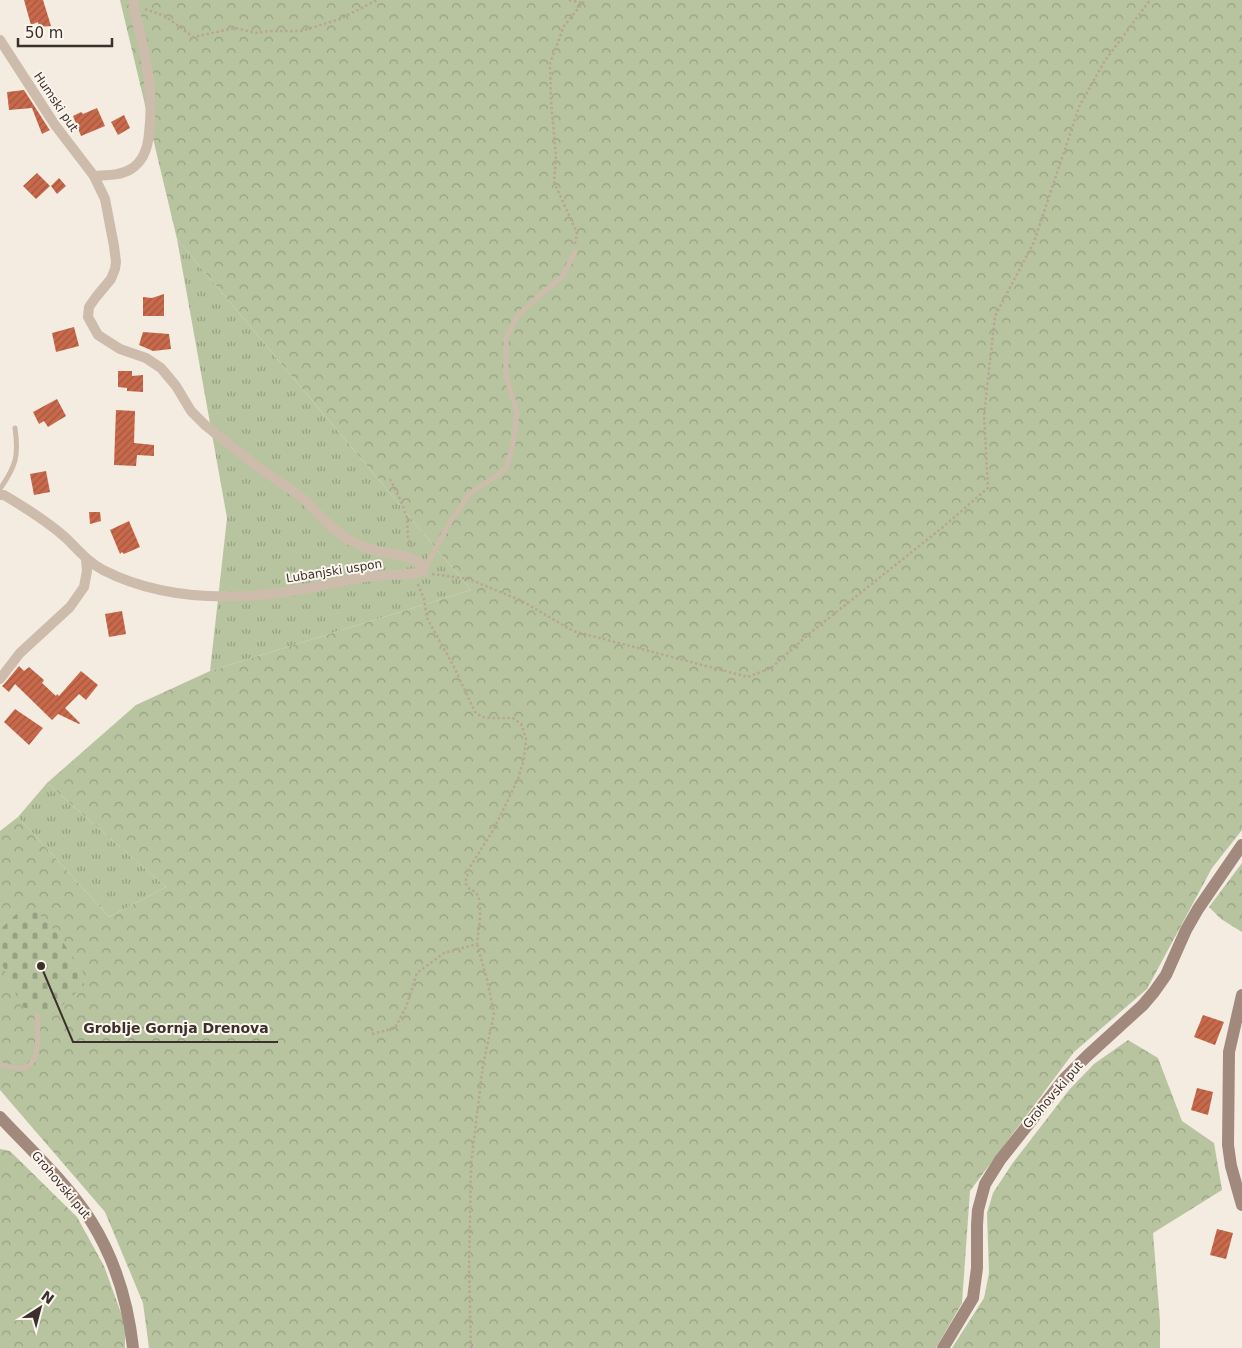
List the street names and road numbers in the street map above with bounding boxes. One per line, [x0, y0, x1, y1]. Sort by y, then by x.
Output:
street label: Humski put [31, 70, 81, 135]
street label: Lubanjski uspon [285, 557, 383, 585]
street label: Grohovski put [1020, 1059, 1086, 1131]
street label: Grohovski put [29, 1148, 93, 1222]

